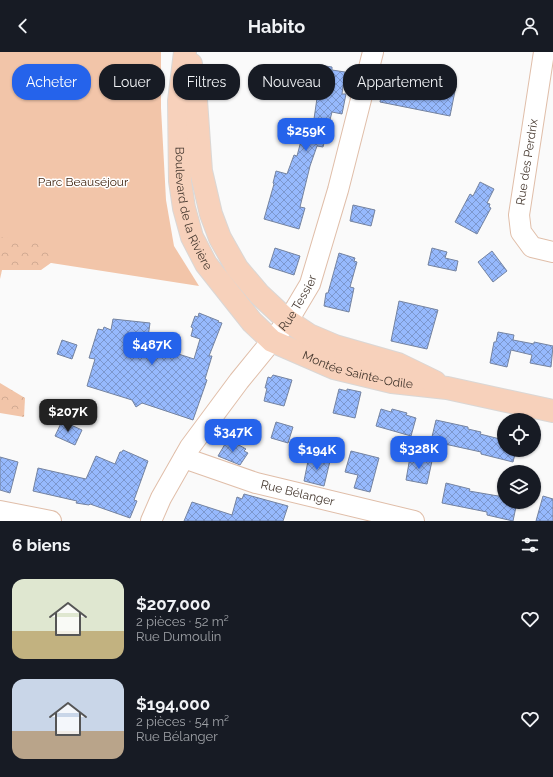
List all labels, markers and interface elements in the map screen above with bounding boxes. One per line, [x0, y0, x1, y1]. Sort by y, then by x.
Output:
icon: back [12, 15, 34, 37]
icon: person [519, 15, 541, 37]
text: Habito [248, 16, 305, 37]
chip: Acheter [12, 64, 91, 100]
chip: Louer [99, 64, 165, 100]
chip: Filtres [173, 64, 240, 100]
chip: Nouveau [248, 64, 335, 100]
chip: Appartement [343, 64, 457, 100]
pin: $259K [278, 118, 334, 152]
street label: Rue des Perdrix [513, 118, 541, 206]
text: $259K [286, 123, 326, 138]
street label: Boulevard de la Rivière [173, 147, 215, 273]
park label: Parc Beauséjour [38, 175, 129, 189]
street label: Rue Tessier [276, 273, 320, 334]
pin: $487K [124, 332, 180, 366]
text: $487K [132, 337, 172, 352]
street label: Montée Sainte-Odile [300, 348, 414, 391]
pin: $207K [40, 399, 96, 433]
text: $207K [48, 404, 88, 419]
map controls [497, 413, 541, 509]
button: locate [497, 413, 541, 457]
pin: $347K [205, 419, 261, 453]
text: $347K [214, 424, 252, 439]
pin: $328K [391, 436, 447, 470]
pin: $194K [289, 437, 345, 471]
text: $328K [399, 441, 439, 456]
text: $194K [298, 442, 336, 457]
button: layers [497, 465, 541, 509]
street label: Rue Bélanger [259, 477, 337, 509]
icon: filters [519, 534, 541, 556]
text: 6 biens [12, 535, 70, 555]
text: $207,000 [136, 594, 211, 614]
icon: home [44, 595, 92, 643]
icon: heart [519, 608, 541, 630]
text: 2 pièces · 52 m² [136, 614, 229, 629]
text: Rue Dumoulin [136, 629, 221, 644]
text: $194,000 [136, 694, 210, 714]
icon: home [44, 695, 92, 743]
icon: heart [519, 708, 541, 730]
text: 2 pièces · 54 m² [136, 714, 229, 729]
text: Rue Bélanger [136, 729, 218, 744]

